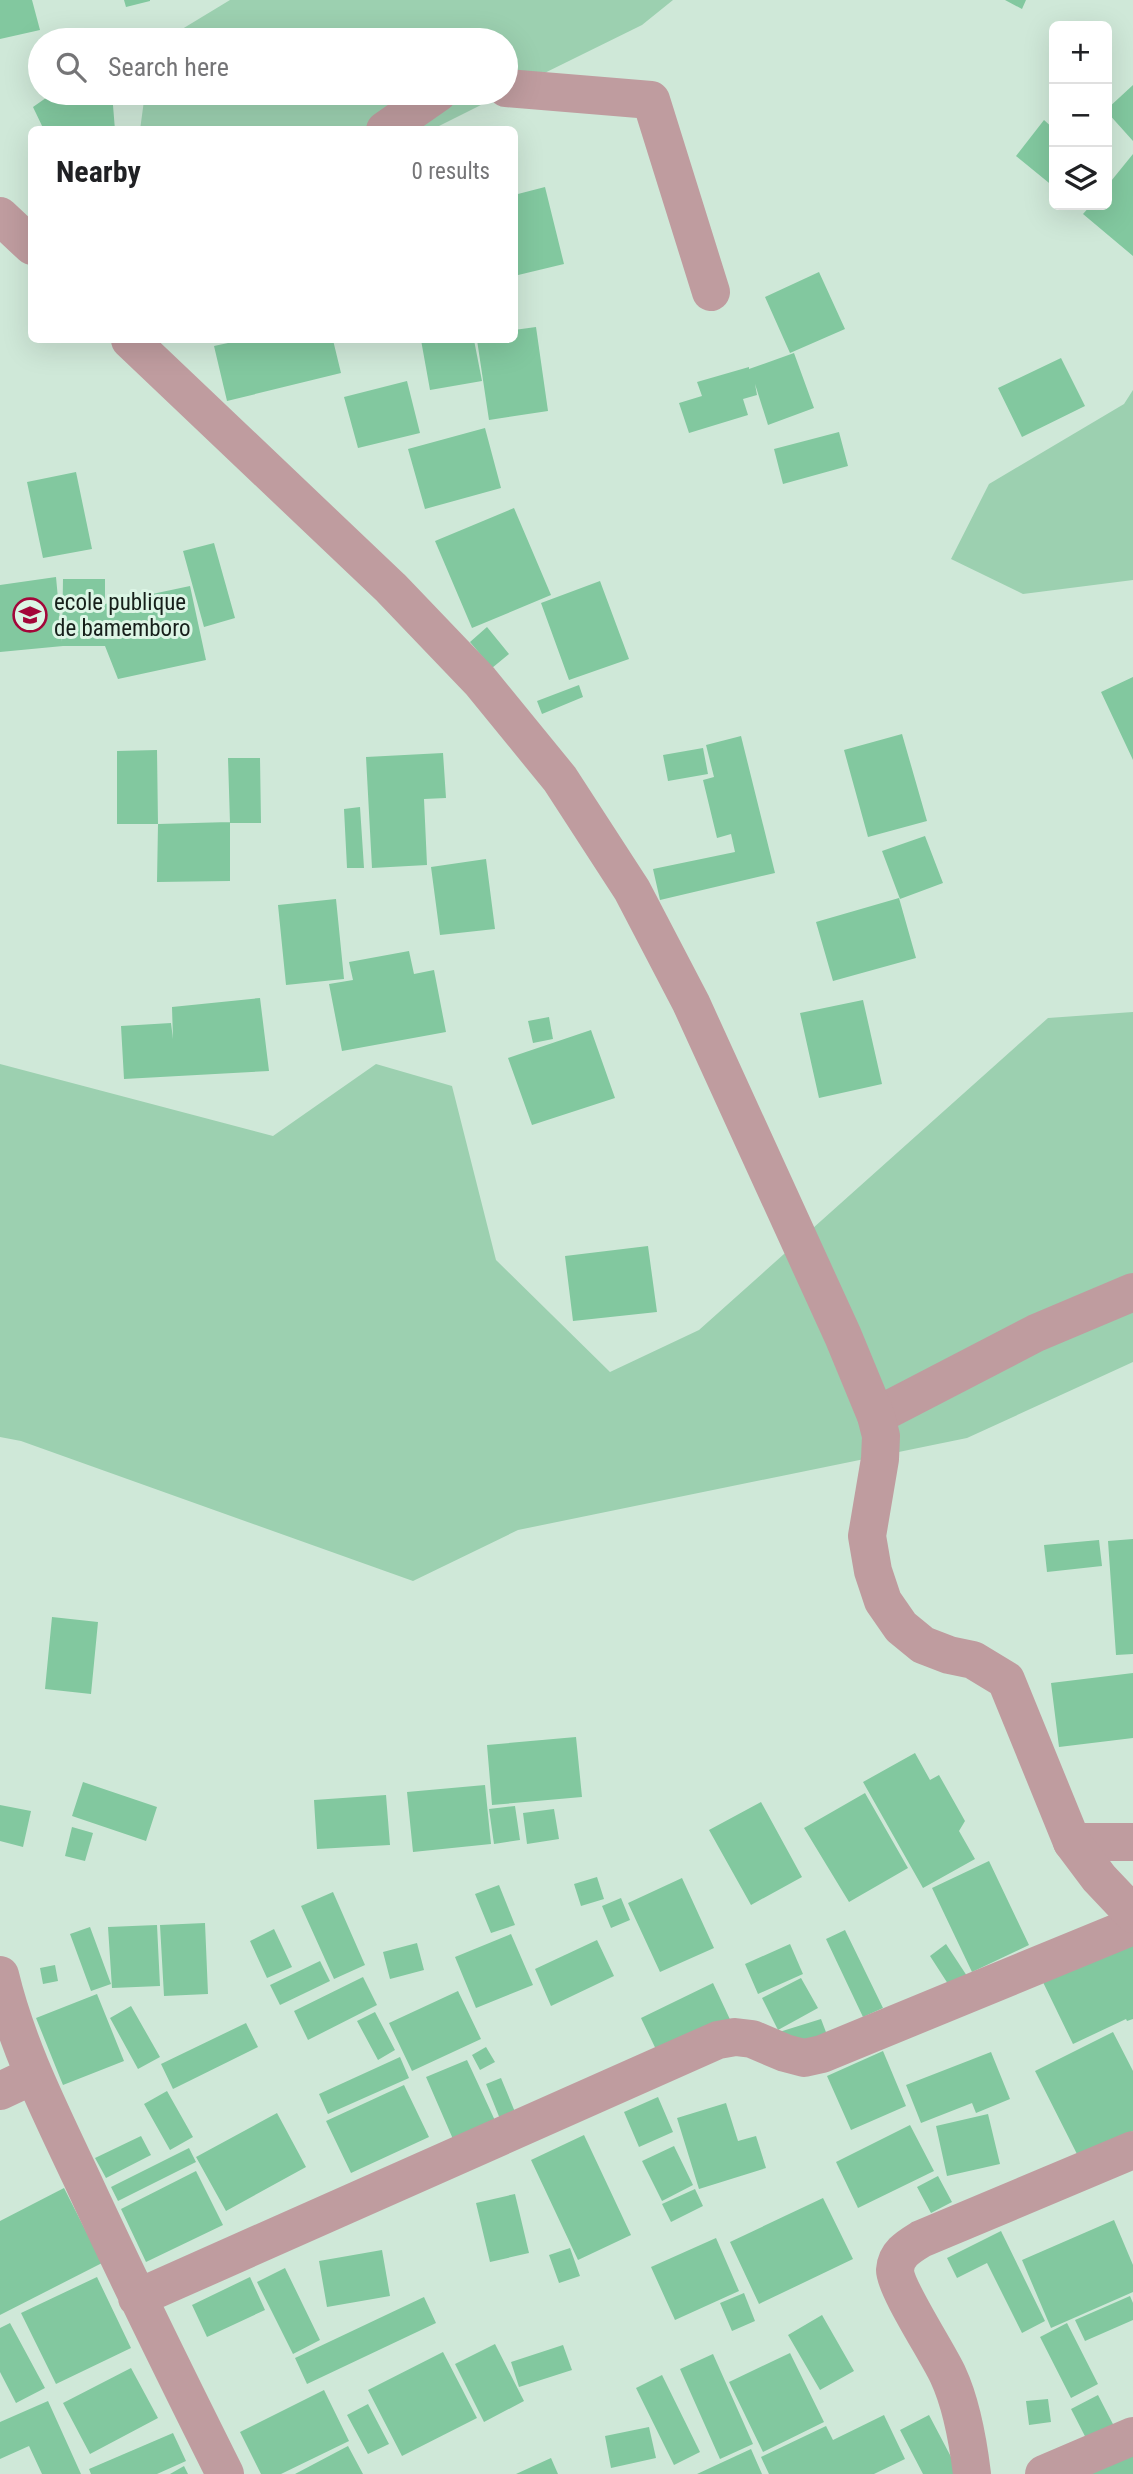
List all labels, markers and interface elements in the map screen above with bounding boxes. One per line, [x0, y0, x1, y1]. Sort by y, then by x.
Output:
map controls [1049, 21, 1112, 210]
button: + [1049, 21, 1112, 84]
search box [28, 28, 518, 105]
icon: search [52, 48, 90, 86]
text: Search here [108, 52, 229, 82]
button: − [1049, 84, 1112, 147]
button: layers [1049, 147, 1112, 210]
text: Nearby [56, 154, 141, 189]
text: 0 results [412, 158, 490, 185]
place label: ecole publique de bamemboro [54, 589, 190, 642]
school or university icon: ecole publique de bamemboro [11, 596, 49, 634]

